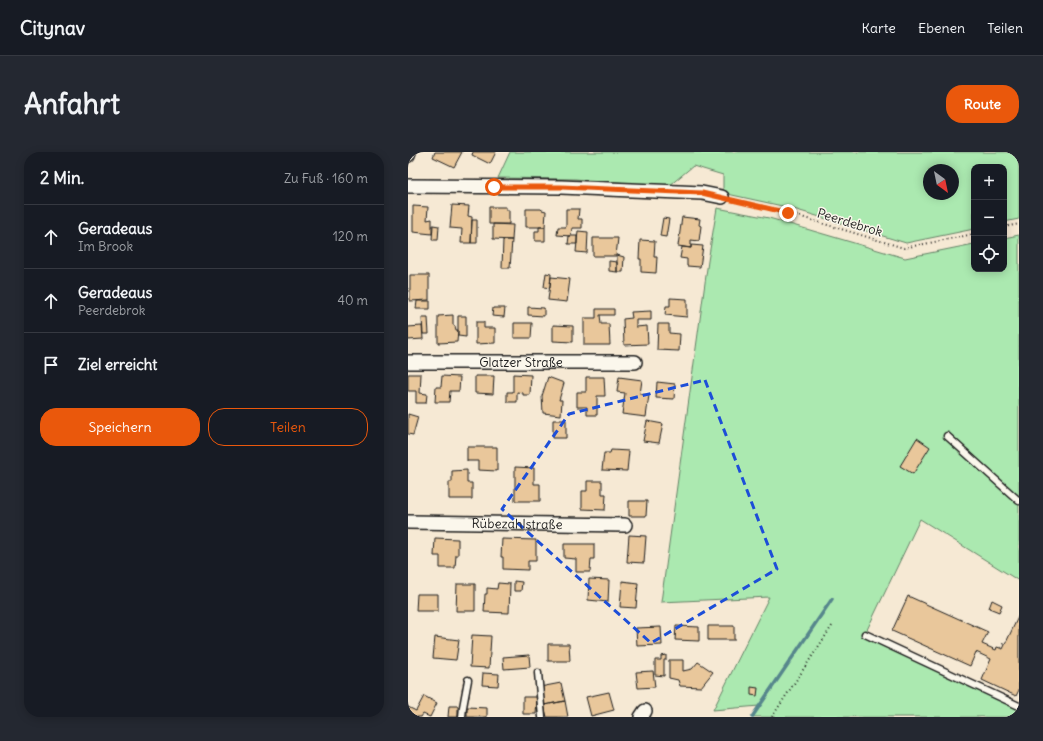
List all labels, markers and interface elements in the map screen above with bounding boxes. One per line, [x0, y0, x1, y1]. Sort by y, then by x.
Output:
text: Citynav [20, 16, 85, 40]
text: Karte [862, 19, 896, 37]
text: Ebenen [918, 19, 965, 37]
text: Teilen [987, 19, 1023, 37]
button: Route [946, 85, 1019, 123]
text: Anfahrt [24, 86, 120, 122]
north arrow [923, 164, 959, 200]
map controls [971, 164, 1007, 272]
button: + [971, 164, 1007, 200]
text: 2 Min. [40, 167, 84, 189]
text: Zu Fuß · 160 m [284, 170, 368, 187]
route start [485, 178, 503, 196]
button: − [971, 200, 1007, 236]
route end [779, 204, 797, 222]
street label: Peerdebrok [815, 204, 885, 241]
text: Geradeaus [78, 219, 152, 238]
icon: ahead [40, 226, 62, 248]
text: 120 m [333, 228, 368, 245]
button: locate [971, 236, 1007, 272]
text: Im Brook [78, 238, 133, 255]
text: Geradeaus [78, 283, 152, 302]
icon: ahead [40, 290, 62, 312]
text: 40 m [337, 292, 368, 309]
text: Peerdebrok [78, 302, 145, 319]
icon: arrive [40, 354, 62, 376]
street label: Glatzer Straße [479, 354, 563, 371]
text: Ziel erreicht [78, 355, 157, 374]
button: Speichern [40, 408, 200, 446]
button: Teilen [208, 408, 368, 446]
street label: Rübezahlstraße [471, 515, 563, 533]

